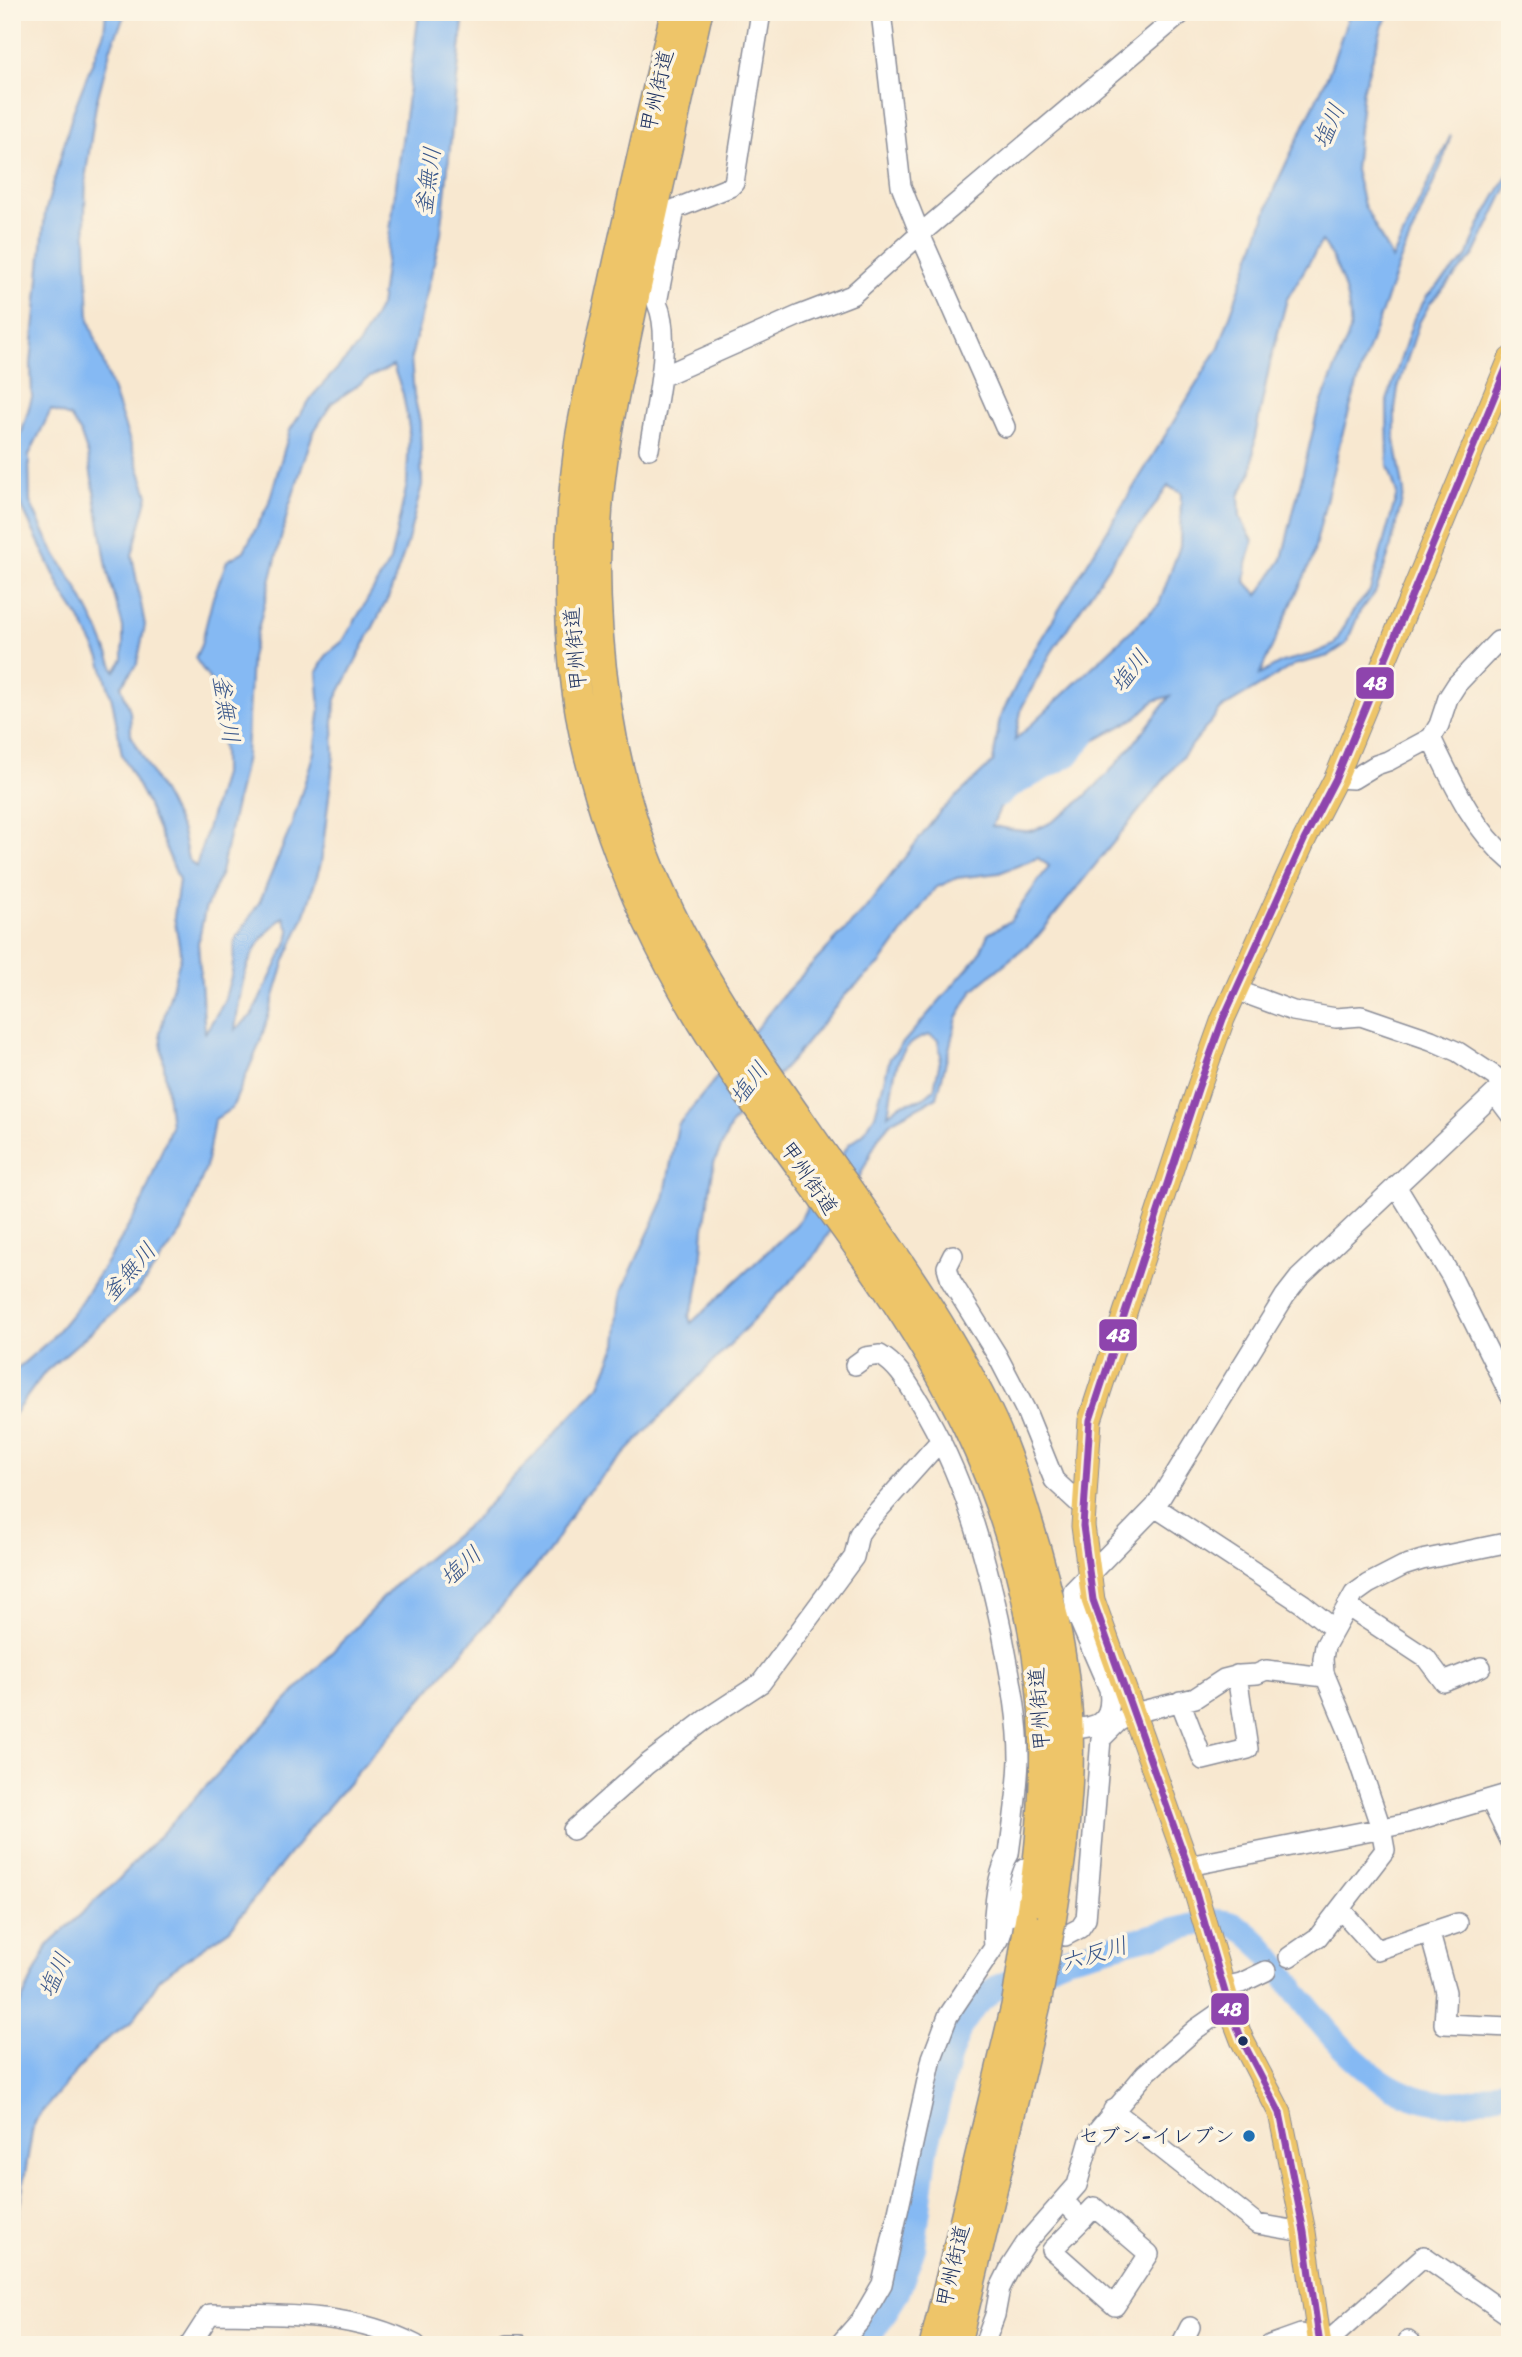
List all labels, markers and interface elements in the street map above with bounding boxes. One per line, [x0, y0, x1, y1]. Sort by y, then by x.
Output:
street label: 甲州街道 [629, 46, 685, 136]
water label: 塩川 [1301, 97, 1357, 155]
water label: 釜無川 [403, 144, 453, 218]
street label: 甲州街道 [552, 606, 598, 692]
water label: 塩川 [1100, 640, 1160, 702]
line badge: 48 [1355, 666, 1395, 700]
text: 48 [1362, 667, 1387, 700]
water label: 釜無川 [200, 672, 252, 746]
water label: 塩川 [719, 1052, 779, 1114]
street label: 甲州街道 [769, 1133, 849, 1223]
water label: 釜無川 [91, 1233, 167, 1311]
line badge: 48 [1098, 1318, 1138, 1352]
text: 48 [1105, 1319, 1130, 1352]
water label: 塩川 [430, 1535, 492, 1597]
street label: 甲州街道 [1017, 1666, 1061, 1752]
water label: 六反川 [1055, 1925, 1133, 1983]
water label: 塩川 [27, 1946, 83, 2004]
line badge: 48 [1210, 1992, 1250, 2026]
text: 48 [1217, 1993, 1242, 2026]
unlabelled marker [1236, 2034, 1250, 2048]
place label: セブン-イレブン [1078, 2117, 1235, 2155]
marker: セブン-イレブン [1241, 2128, 1257, 2144]
street label: 甲州街道 [925, 2221, 981, 2311]

